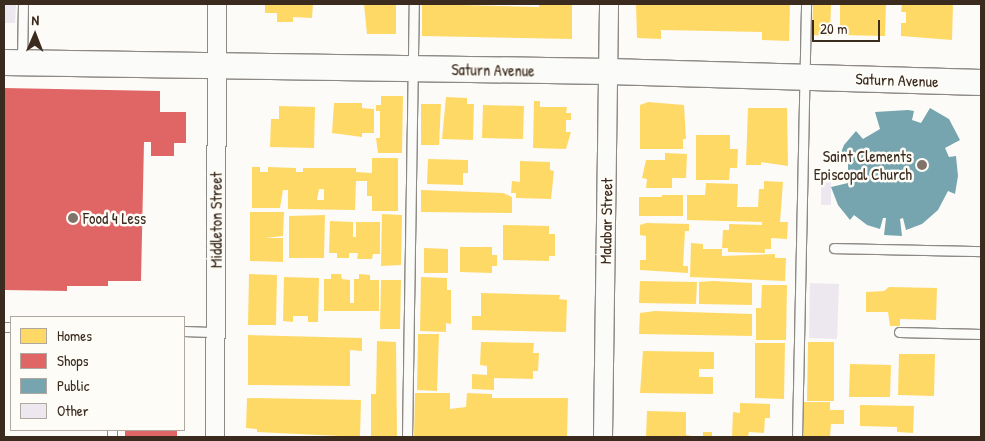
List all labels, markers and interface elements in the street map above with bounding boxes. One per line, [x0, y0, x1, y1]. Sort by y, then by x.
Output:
north arrow [10, 10, 60, 60]
text: N [31, 10, 39, 29]
scale bar [815, 10, 882, 42]
text: 20 m [820, 18, 847, 39]
street label: Saturn Avenue [451, 60, 535, 80]
street label: Saturn Avenue [855, 69, 939, 91]
place label: Saint Clements Episcopal Church [814, 146, 912, 184]
marker: Saint Clements Episcopal Church [916, 159, 928, 171]
street label: Middleton Street [206, 172, 226, 268]
street label: Malabar Street [596, 178, 616, 264]
place label: Food 4 Less [83, 208, 146, 228]
marker: Food 4 Less [67, 212, 79, 224]
legend [10, 316, 185, 431]
text: Homes [57, 325, 92, 346]
text: Shops [57, 350, 88, 371]
text: Public [57, 375, 90, 396]
text: Other [57, 400, 89, 421]

